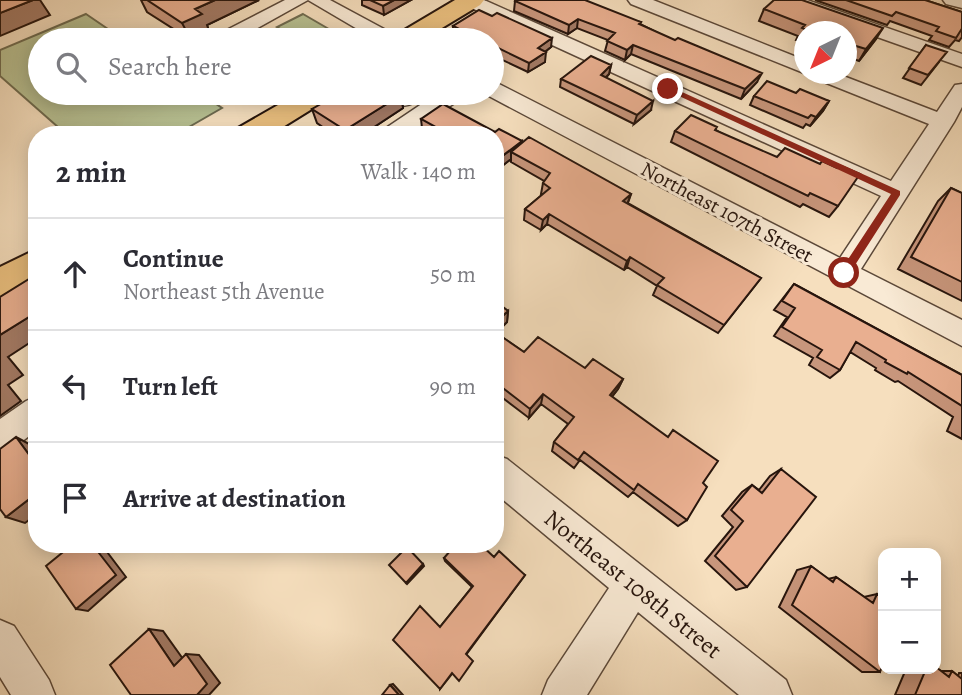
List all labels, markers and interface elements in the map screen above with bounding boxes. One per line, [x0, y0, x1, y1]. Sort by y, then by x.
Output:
north arrow [794, 21, 857, 84]
search box [28, 28, 504, 105]
icon: search [52, 48, 90, 86]
text: Search here [108, 49, 232, 84]
route end [652, 73, 683, 104]
text: 2 min [56, 152, 126, 192]
street label: Northeast 107th Street [636, 155, 818, 269]
text: Walk · 140 m [361, 156, 476, 187]
text: Continue [123, 241, 224, 276]
icon: ahead [56, 255, 94, 293]
route start [828, 257, 859, 288]
text: 50 m [430, 259, 476, 290]
text: Northeast 5th Avenue [123, 276, 324, 307]
icon: left [56, 367, 94, 405]
text: Turn left [123, 369, 218, 404]
text: 90 m [430, 371, 476, 402]
icon: arrive [56, 479, 94, 517]
text: Arrive at destination [123, 481, 346, 516]
street label: Northeast 108th Street [537, 502, 729, 666]
map controls [878, 548, 941, 674]
button: + [878, 548, 941, 611]
button: − [878, 611, 941, 674]

